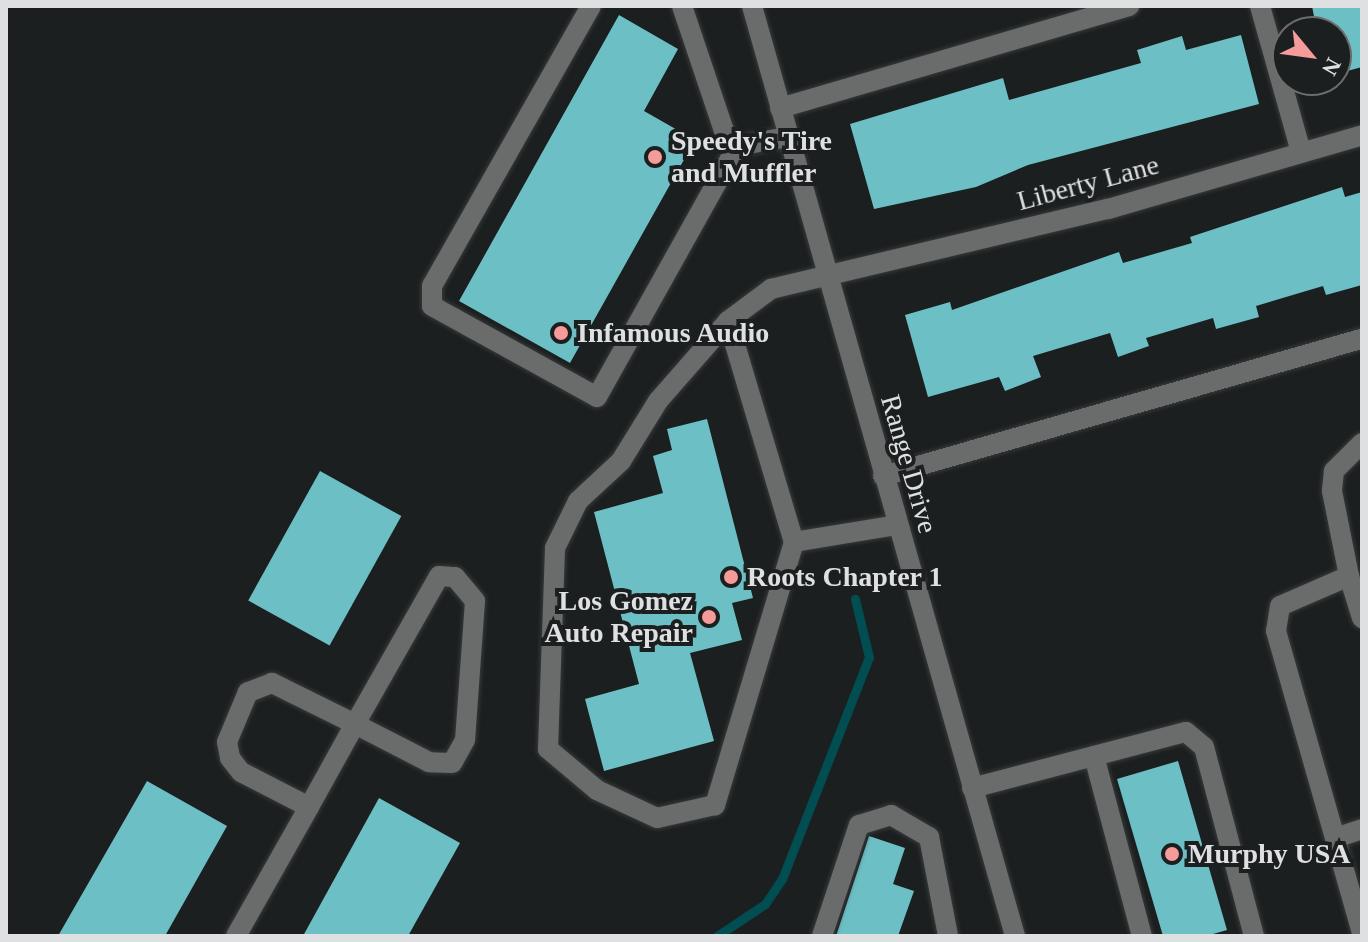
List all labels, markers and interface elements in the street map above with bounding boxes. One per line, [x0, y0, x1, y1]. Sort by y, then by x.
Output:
north arrow [1272, 16, 1352, 96]
text: N [1317, 54, 1346, 80]
place label: Speedy's Tire and Muffler [671, 124, 833, 190]
marker: Speedy's Tire and Muffler [646, 148, 664, 166]
street label: Liberty Lane [1013, 148, 1163, 218]
place label: Infamous Audio [577, 316, 771, 350]
marker: Infamous Audio [552, 324, 570, 342]
street label: Range Drive [873, 391, 945, 537]
place label: Roots Chapter 1 [747, 560, 943, 594]
marker: Roots Chapter 1 [722, 568, 740, 586]
place label: Los Gomez Auto Repair [544, 584, 693, 650]
marker: Los Gomez Auto Repair [700, 608, 718, 626]
place label: Murphy USA [1188, 837, 1351, 871]
marker: Murphy USA [1163, 845, 1181, 863]

